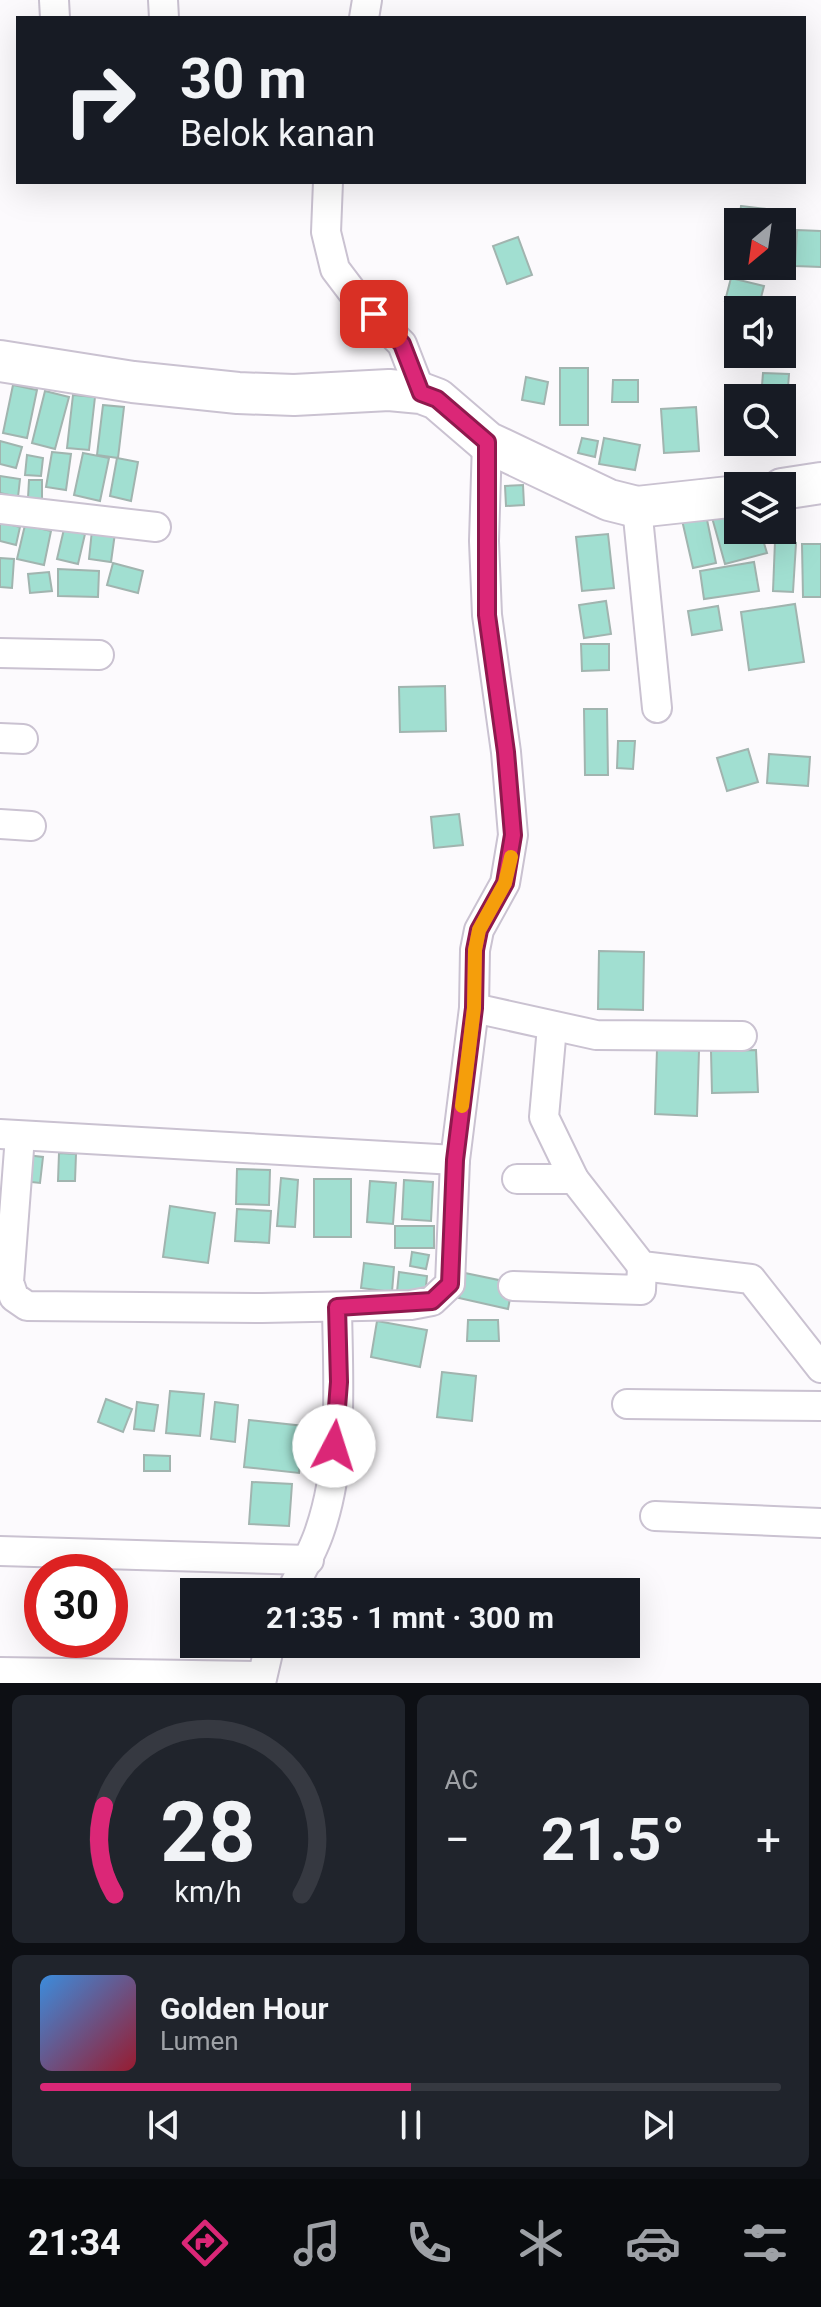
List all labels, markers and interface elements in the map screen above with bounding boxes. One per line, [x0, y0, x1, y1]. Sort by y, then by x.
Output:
text: 30 m [180, 46, 307, 112]
icon: right [48, 48, 152, 152]
text: Belok kanan [180, 113, 375, 155]
north arrow [724, 208, 796, 280]
map controls [724, 208, 796, 544]
pin [340, 280, 408, 348]
icon: arrive [352, 292, 396, 336]
button: sound [724, 296, 796, 368]
button: search [724, 384, 796, 456]
button: layers [724, 472, 796, 544]
position arrow [292, 1404, 376, 1488]
speed limit sign: 30 [24, 1554, 128, 1658]
text: 21:35 · 1 mnt · 300 m [266, 1600, 554, 1635]
text: AC [445, 1765, 478, 1795]
text: 28 [161, 1784, 256, 1881]
text: 21.5° [541, 1804, 685, 1875]
text: − [445, 1814, 470, 1866]
text: + [756, 1814, 781, 1866]
text: km/h [175, 1875, 242, 1909]
text: Golden Hour [160, 1991, 329, 2026]
text: Lumen [160, 2026, 239, 2056]
icon: previous [142, 2103, 186, 2147]
icon: pause [389, 2103, 433, 2147]
icon: next [636, 2103, 680, 2147]
icon: directions [177, 2215, 233, 2271]
icon: music [289, 2215, 345, 2271]
icon: phone [401, 2215, 457, 2271]
icon: climate [513, 2215, 569, 2271]
icon: car [625, 2215, 681, 2271]
icon: filters [737, 2215, 793, 2271]
text: 21:34 [28, 2222, 121, 2264]

